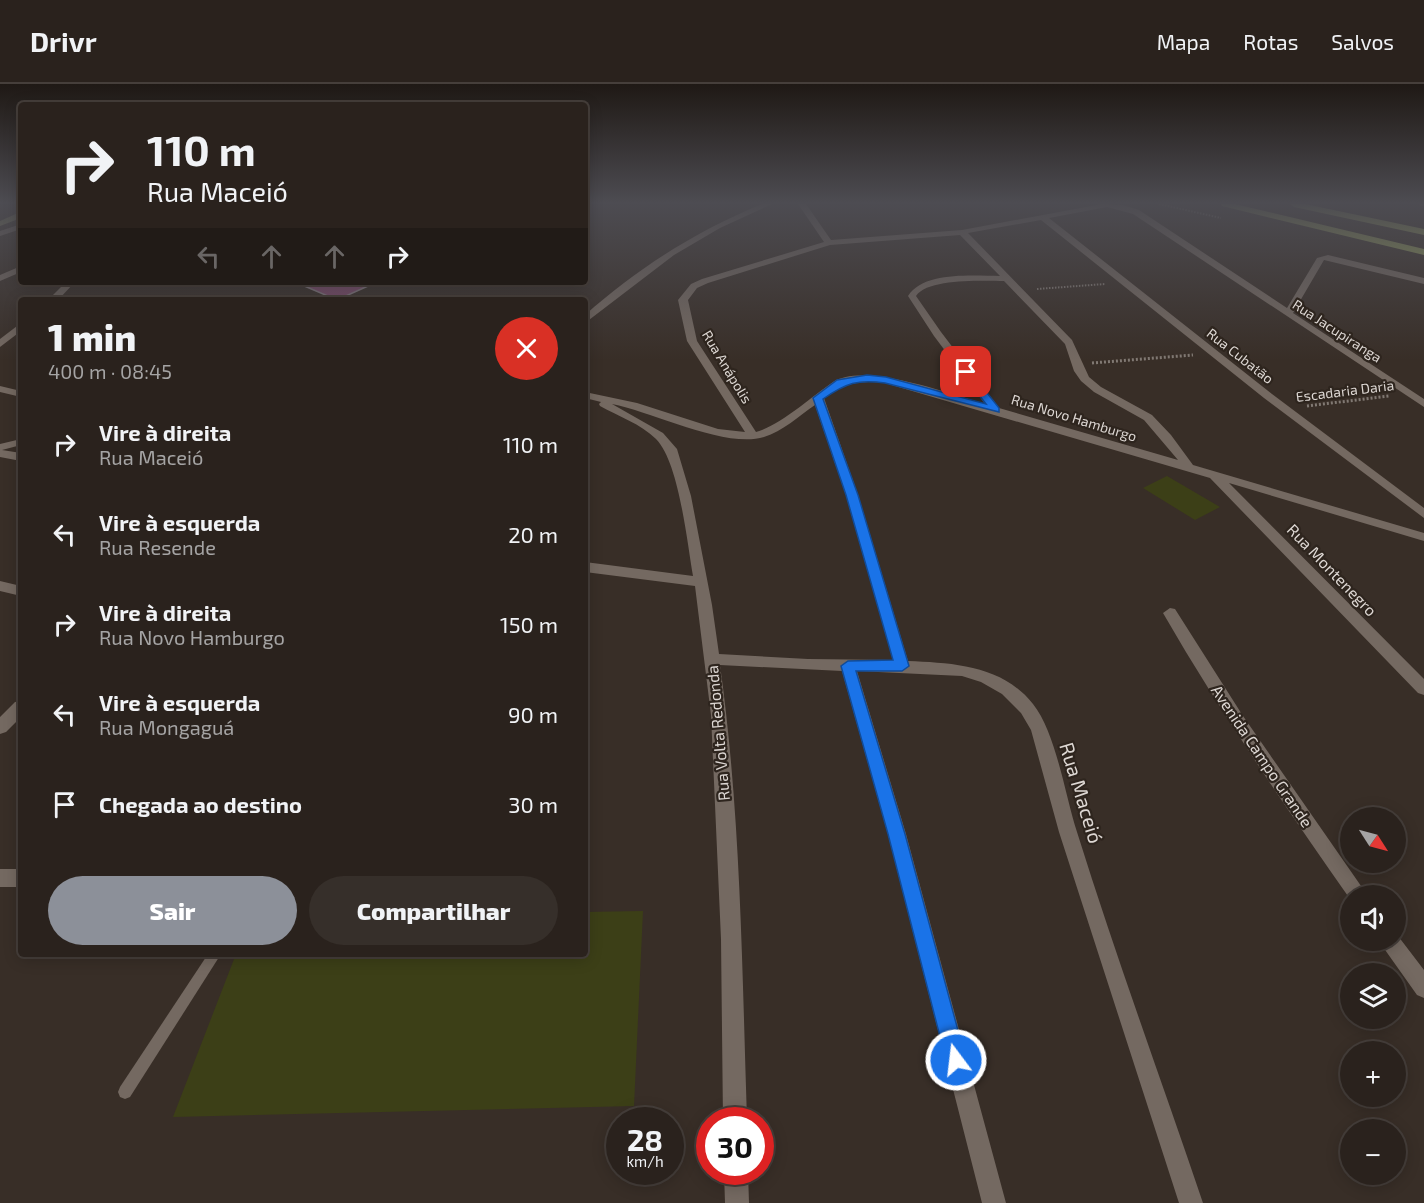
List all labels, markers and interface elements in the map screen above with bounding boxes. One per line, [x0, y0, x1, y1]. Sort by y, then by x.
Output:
text: Drivr [30, 24, 97, 58]
text: Mapa [1157, 29, 1210, 54]
text: Rotas [1243, 29, 1298, 54]
text: Salvos [1331, 29, 1394, 54]
text: 110 m [147, 124, 256, 174]
icon: right [48, 126, 126, 204]
text: Rua Maceió [147, 175, 288, 207]
icon: left [192, 240, 225, 273]
icon: ahead [255, 240, 288, 273]
icon: ahead [318, 240, 351, 273]
icon: right [381, 240, 414, 273]
street label: Rua Jacupiranga [1289, 295, 1385, 366]
text: 1 min [48, 315, 136, 358]
button: close [495, 317, 558, 380]
street label: Rua Cubatão [1204, 324, 1277, 387]
street label: Rua Anápolis [699, 327, 756, 406]
pin [940, 346, 991, 397]
icon: arrive [949, 355, 982, 388]
text: 400 m · 08:45 [48, 359, 172, 383]
street label: Escadaria Daria [1295, 376, 1395, 405]
street label: Rua Novo Hamburgo [1009, 390, 1139, 445]
text: Vire à direita [99, 419, 231, 445]
icon: right [48, 428, 81, 461]
text: 110 m [503, 431, 558, 457]
text: Rua Maceió [99, 445, 203, 469]
text: Vire à esquerda [99, 509, 260, 535]
icon: left [48, 518, 81, 551]
street label: Rua Montenegro [1284, 520, 1381, 620]
text: 20 m [508, 521, 558, 547]
text: Rua Resende [99, 535, 216, 559]
text: Vire à direita [99, 599, 231, 625]
icon: right [48, 608, 81, 641]
text: 150 m [500, 611, 558, 637]
text: Rua Novo Hamburgo [99, 625, 285, 649]
street label: Rua Volta Redonda [702, 664, 733, 802]
street label: Avenida Campo Grande [1208, 681, 1317, 830]
text: Vire à esquerda [99, 689, 260, 715]
icon: left [48, 698, 81, 731]
text: 90 m [508, 701, 558, 727]
text: Rua Mongaguá [99, 715, 234, 739]
street label: Rua Maceió [1055, 739, 1109, 846]
icon: arrive [48, 788, 81, 821]
text: Chegada ao destino [99, 791, 302, 817]
text: 30 m [508, 791, 558, 817]
north arrow [1340, 807, 1406, 873]
map controls [1340, 807, 1406, 1185]
button: Sair [48, 876, 297, 945]
button: Compartilhar [309, 876, 558, 945]
button: sound [1340, 885, 1406, 951]
button: layers [1340, 963, 1406, 1029]
position arrow [924, 1028, 988, 1092]
button: + [1340, 1041, 1406, 1107]
speed limit sign: 30 [696, 1107, 774, 1185]
button: − [1340, 1119, 1406, 1185]
text: 28 [627, 1121, 663, 1157]
text: km/h [626, 1152, 664, 1170]

